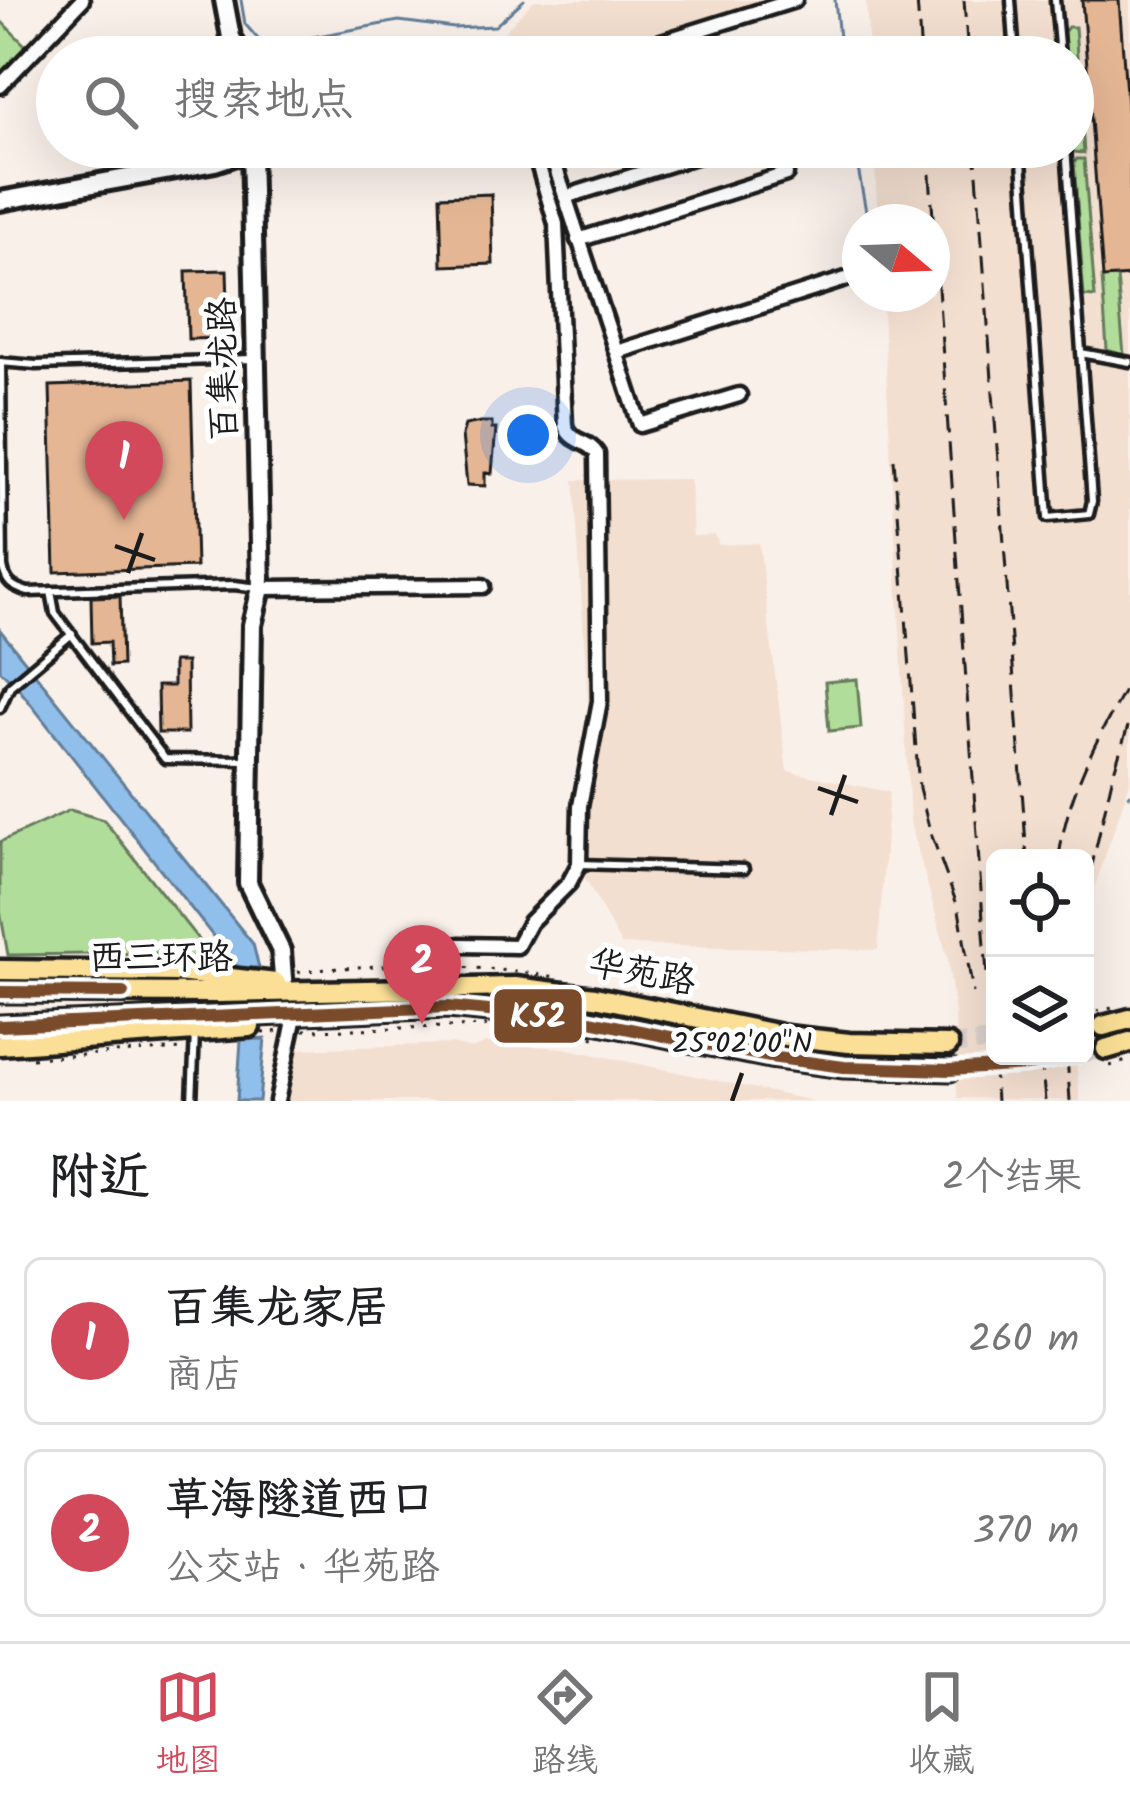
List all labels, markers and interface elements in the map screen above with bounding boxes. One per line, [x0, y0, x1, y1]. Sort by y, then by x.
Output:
search box [36, 36, 1094, 168]
text: 搜索地点 [174, 66, 354, 138]
icon: search [78, 69, 144, 135]
north arrow [842, 204, 950, 312]
street label: 百集龙路 [195, 297, 255, 441]
your location [498, 405, 558, 465]
pin: 1 [85, 421, 163, 520]
map controls [986, 849, 1094, 1065]
button: locate [986, 849, 1094, 957]
pin: 2 [383, 925, 461, 1024]
street label: 西三环路 [89, 931, 233, 988]
street label: 华苑路 [584, 936, 700, 1012]
button: layers [986, 957, 1094, 1065]
line badge: K52 [492, 987, 584, 1045]
text: K52 [510, 992, 566, 1045]
text: 25°02'00"N [672, 1021, 812, 1069]
text: 附近 [48, 1139, 150, 1220]
text: 2个结果 [942, 1148, 1082, 1210]
text: 百集龙家居 [165, 1274, 390, 1346]
text: 1 [84, 1310, 96, 1372]
text: 260 m [968, 1310, 1079, 1372]
text: 商店 [165, 1346, 243, 1408]
text: 草海隧道西口 [165, 1466, 435, 1538]
text: 2 [79, 1502, 101, 1564]
text: 370 m [973, 1502, 1079, 1564]
text: 公交站 · 华苑路 [165, 1538, 440, 1600]
tab: 地图 [155, 1664, 221, 1789]
tab: 路线 [532, 1664, 598, 1789]
tab: 收藏 [909, 1664, 975, 1789]

